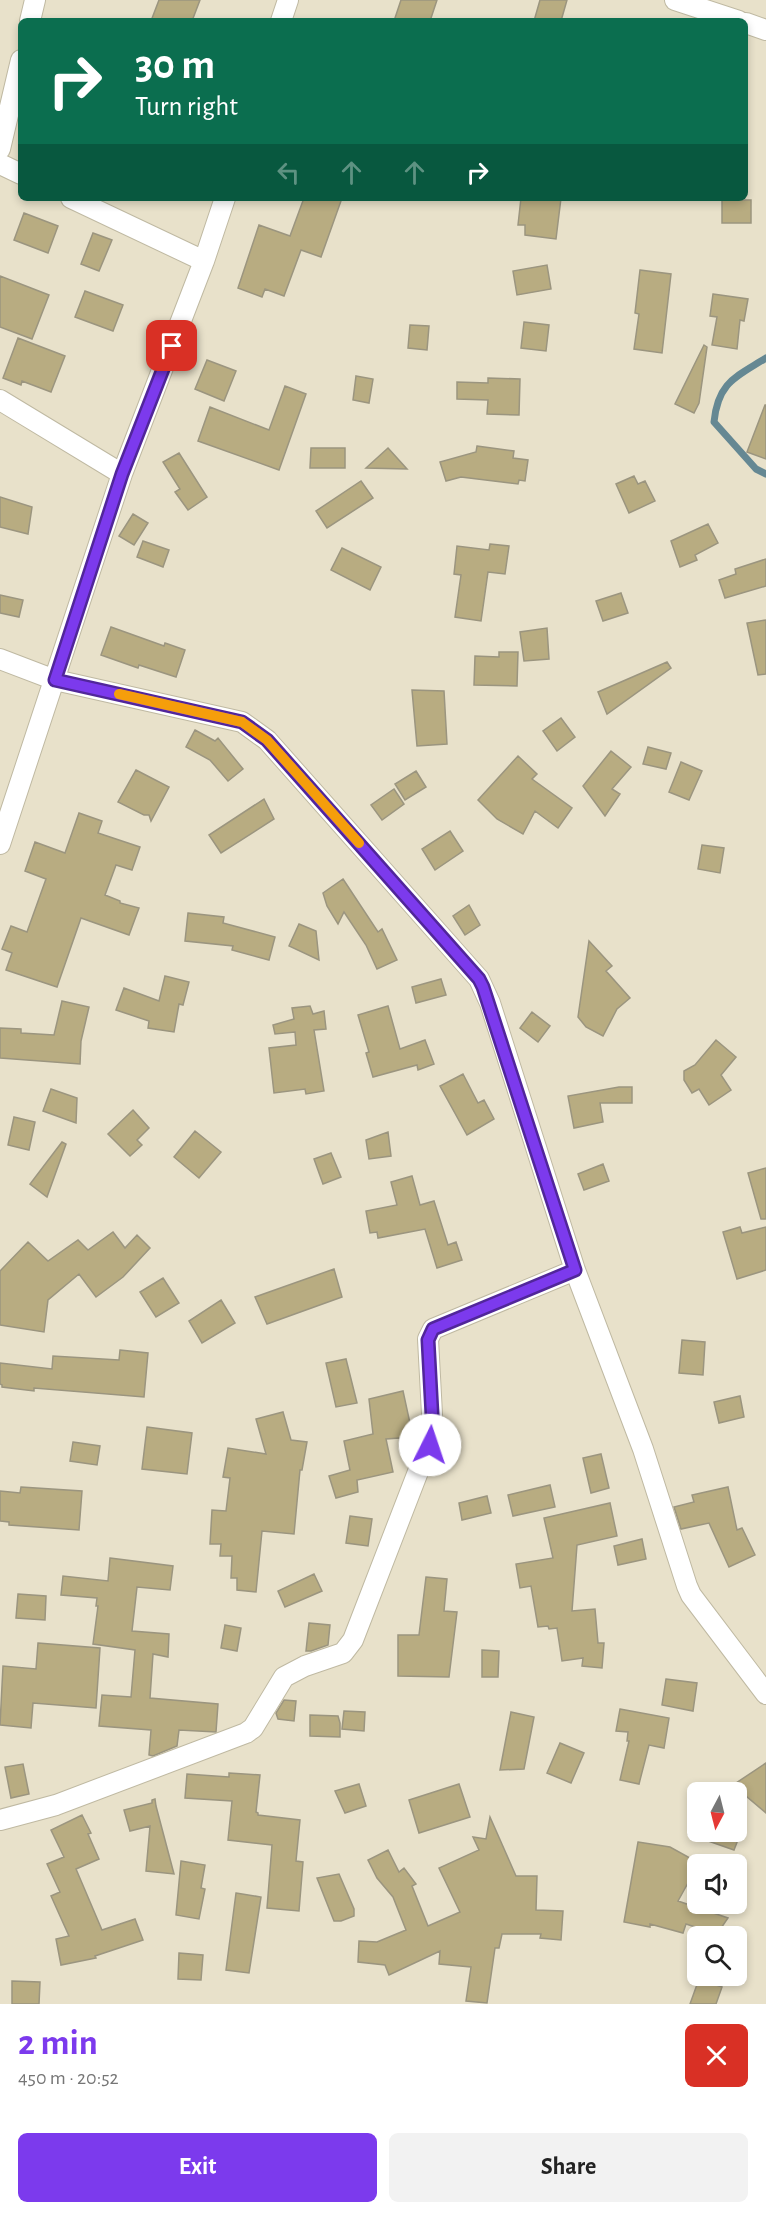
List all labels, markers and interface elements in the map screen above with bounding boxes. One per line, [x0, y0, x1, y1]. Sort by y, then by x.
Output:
icon: right [36, 42, 114, 120]
text: 30 m [135, 44, 215, 86]
text: Turn right [135, 93, 238, 120]
icon: left [272, 156, 305, 189]
icon: ahead [335, 156, 368, 189]
icon: ahead [398, 156, 431, 189]
icon: right [461, 156, 494, 189]
pin [146, 320, 197, 371]
icon: arrive [155, 329, 188, 362]
position arrow [398, 1413, 462, 1477]
north arrow [687, 1782, 747, 1842]
map controls [687, 1782, 747, 1986]
button: sound [687, 1854, 747, 1914]
button: search [687, 1926, 747, 1986]
button: close [685, 2024, 748, 2087]
text: 2 min [18, 2025, 98, 2061]
text: 450 m · 20:52 [18, 2068, 119, 2088]
button: Exit [18, 2133, 377, 2202]
button: Share [389, 2133, 748, 2202]

